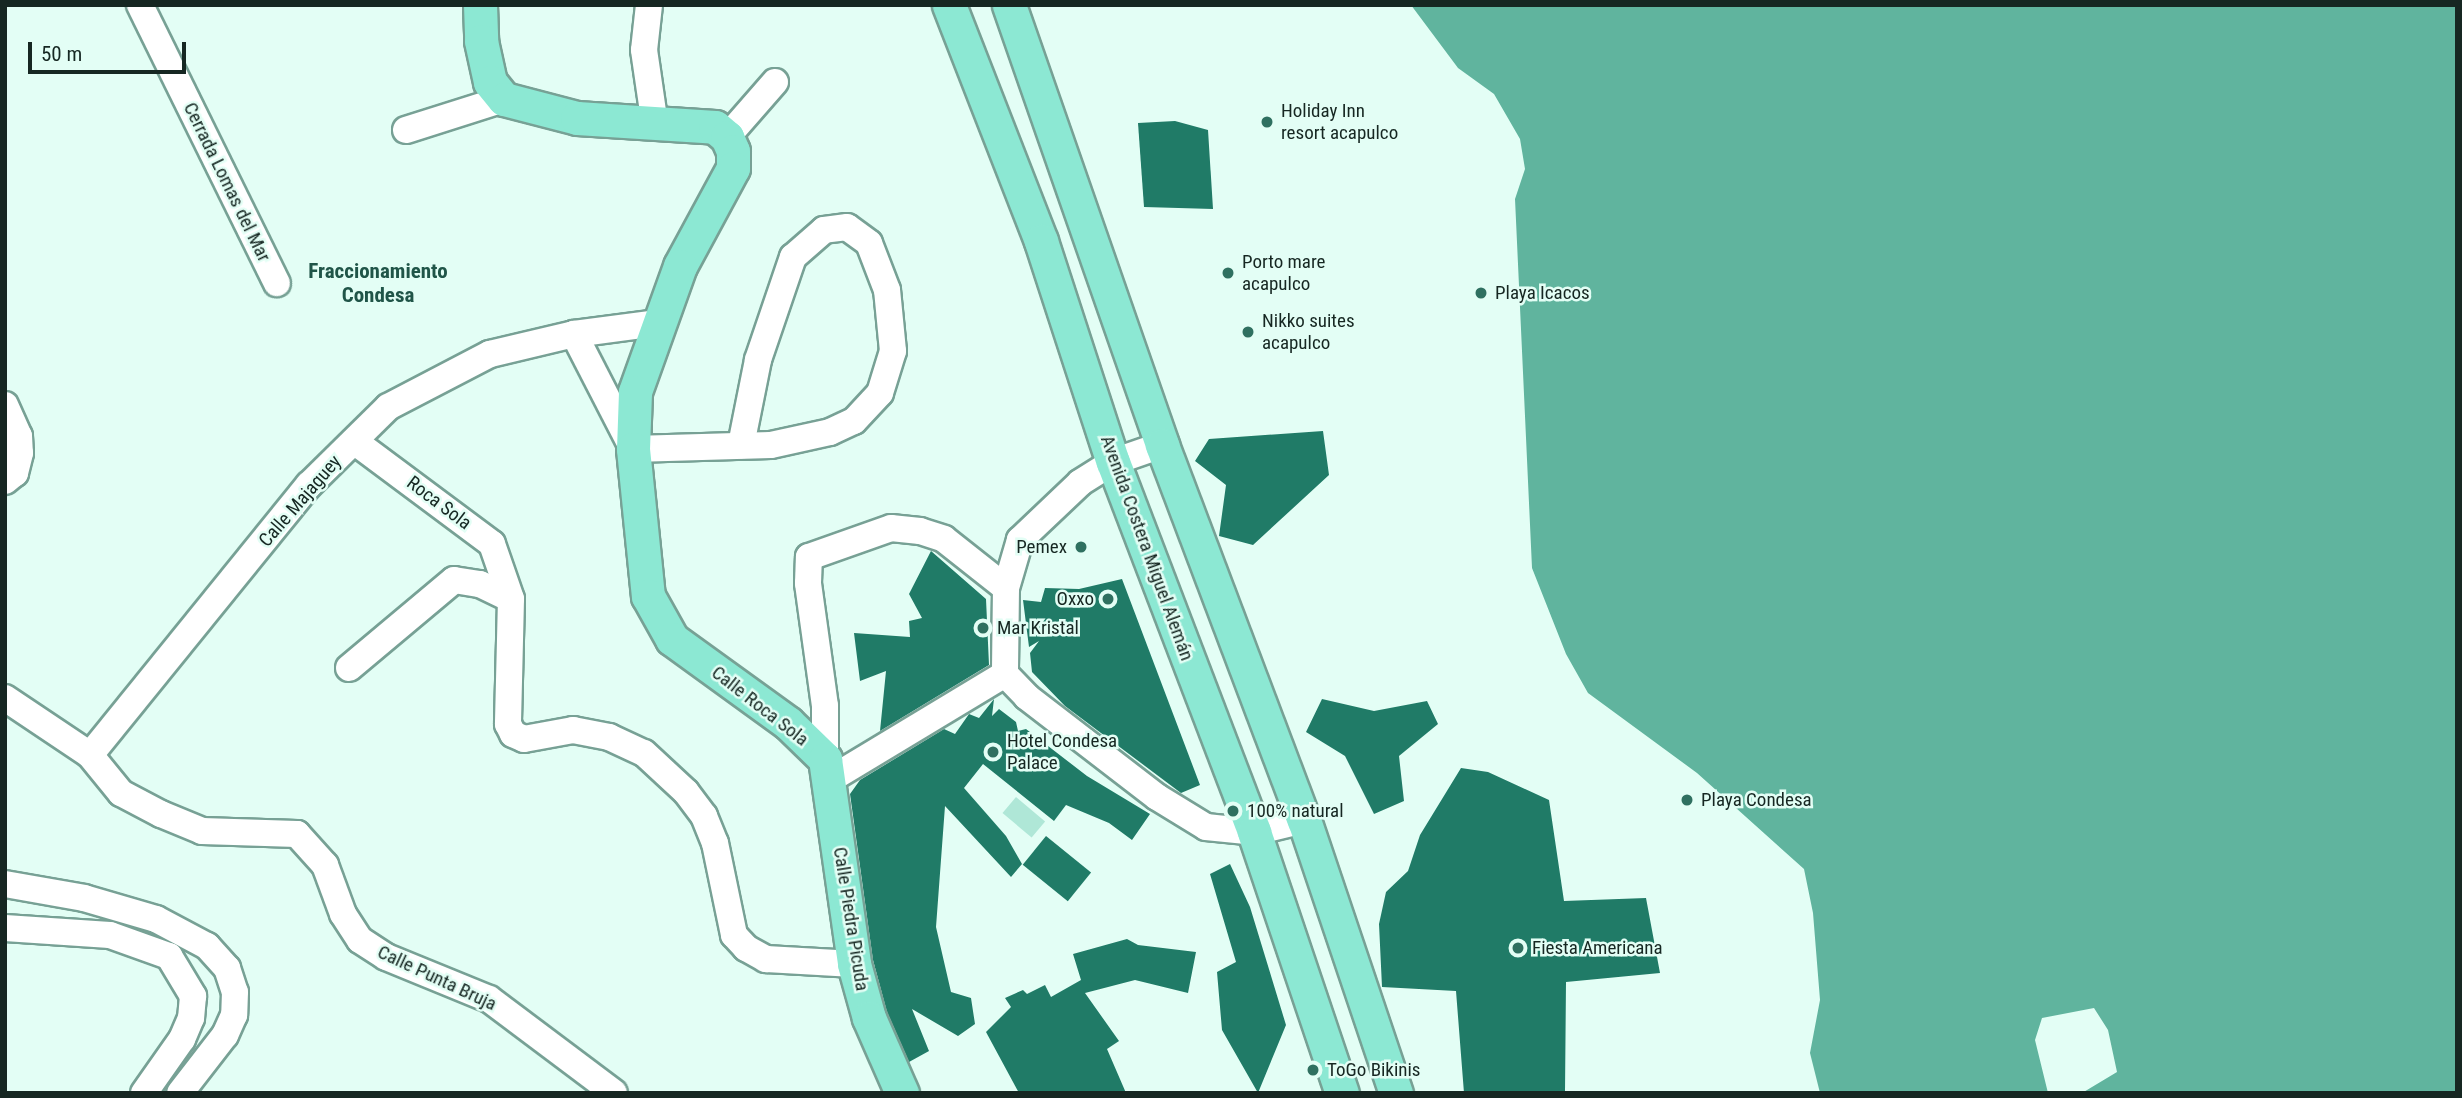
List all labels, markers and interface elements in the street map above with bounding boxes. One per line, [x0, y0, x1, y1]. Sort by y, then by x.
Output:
scale bar [32, 28, 189, 72]
text: 50 m [41, 42, 82, 66]
street label: Cerrada Lomas del Mar [179, 99, 275, 265]
place label: Holiday Inn resort acapulco [1281, 100, 1398, 144]
marker: Holiday Inn resort acapulco [1259, 114, 1275, 130]
place label: Porto mare acapulco [1242, 251, 1325, 295]
district label: Fraccionamiento Condesa [308, 258, 448, 308]
marker: Porto mare acapulco [1220, 265, 1236, 281]
place label: Playa Icacos [1495, 282, 1590, 304]
marker: Playa Icacos [1473, 285, 1489, 301]
place label: Nikko suites acapulco [1262, 310, 1355, 354]
marker: Nikko suites acapulco [1240, 324, 1256, 340]
street label: Avenida Costera Miguel Alemán [1096, 432, 1198, 664]
street label: Calle Majaguey [254, 451, 346, 551]
street label: Roca Sola [402, 471, 476, 535]
place label: Pemex [1016, 536, 1067, 558]
marker: Pemex [1073, 539, 1089, 555]
place label: Oxxo [1057, 588, 1094, 610]
marker: Oxxo [1100, 591, 1116, 607]
place label: Mar Kristal [997, 617, 1079, 639]
marker: Mar Kristal [975, 620, 991, 636]
street label: Calle Roca Sola [707, 661, 813, 751]
place label: Hotel Condesa Palace [1007, 730, 1117, 774]
marker: Hotel Condesa Palace [985, 744, 1001, 760]
place label: Playa Condesa [1701, 789, 1812, 811]
marker: Playa Condesa [1679, 792, 1695, 808]
place label: 100% natural [1247, 800, 1344, 822]
marker: 100% natural [1225, 803, 1241, 819]
street label: Calle Piedra Picuda [828, 845, 874, 993]
place label: Fiesta Americana [1532, 937, 1663, 959]
marker: Fiesta Americana [1510, 940, 1526, 956]
street label: Calle Punta Bruja [374, 941, 500, 1015]
place label: ToGo Bikinis [1327, 1059, 1421, 1081]
marker: ToGo Bikinis [1305, 1062, 1321, 1078]

